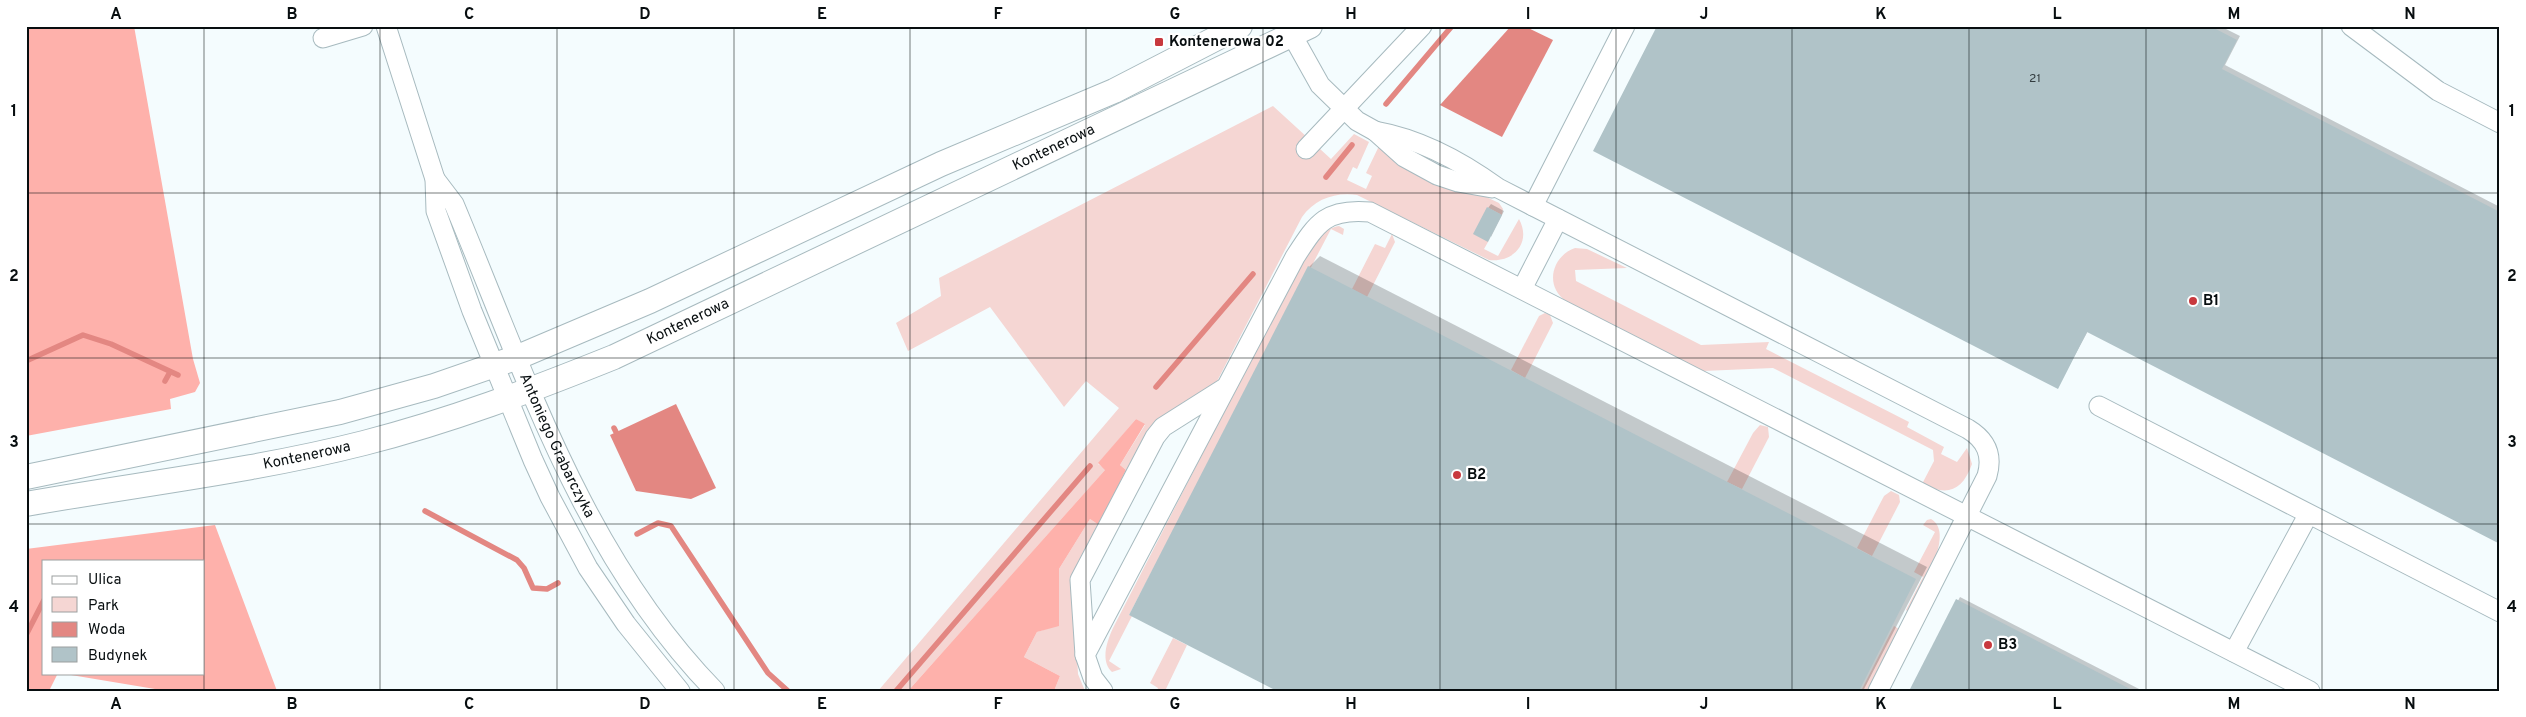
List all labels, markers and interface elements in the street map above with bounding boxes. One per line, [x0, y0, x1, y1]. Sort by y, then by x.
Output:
text: A [110, 5, 122, 25]
text: B [286, 5, 298, 25]
text: C [464, 5, 474, 25]
text: D [639, 5, 651, 25]
text: E [817, 5, 827, 25]
text: F [993, 5, 1003, 25]
text: G [1170, 5, 1180, 25]
text: H [1345, 5, 1357, 25]
text: I [1526, 5, 1530, 25]
text: J [1700, 5, 1708, 25]
text: K [1875, 5, 1887, 25]
text: L [2052, 5, 2062, 25]
text: M [2228, 5, 2240, 25]
text: N [2404, 5, 2416, 25]
place label: Kontenerowa 02 [1169, 33, 1284, 52]
marker: Kontenerowa 02 [1153, 36, 1165, 48]
house number: 21 [2029, 71, 2041, 87]
text: 1 [11, 102, 17, 122]
text: 1 [2509, 102, 2515, 122]
street label: Kontenerowa [1009, 120, 1098, 176]
text: 2 [9, 267, 19, 287]
text: 2 [2507, 267, 2517, 287]
place label: B1 [2203, 292, 2219, 311]
street label: Kontenerowa [644, 294, 732, 350]
marker: B1 [2187, 295, 2199, 307]
street label: Antoniego Grabarczyka [515, 371, 599, 521]
text: 3 [9, 433, 19, 453]
text: 3 [2507, 433, 2517, 453]
street label: Kontenerowa [262, 437, 353, 474]
place label: B2 [1467, 466, 1486, 485]
marker: B2 [1451, 469, 1463, 481]
legend [42, 560, 205, 674]
text: Ulica [88, 571, 121, 590]
text: Park [88, 597, 119, 616]
text: 4 [9, 598, 19, 618]
text: 4 [2507, 598, 2517, 618]
text: Woda [88, 621, 125, 640]
place label: B3 [1998, 636, 2017, 655]
marker: B3 [1982, 639, 1994, 651]
text: Budynek [88, 647, 147, 666]
text: A [110, 695, 122, 715]
text: B [286, 695, 298, 715]
text: C [464, 695, 474, 715]
text: D [639, 695, 651, 715]
text: E [817, 695, 827, 715]
text: F [993, 695, 1003, 715]
text: G [1170, 695, 1180, 715]
text: H [1345, 695, 1357, 715]
text: I [1526, 695, 1530, 715]
text: J [1700, 695, 1708, 715]
text: K [1875, 695, 1887, 715]
text: L [2052, 695, 2062, 715]
text: M [2228, 695, 2240, 715]
text: N [2404, 695, 2416, 715]

